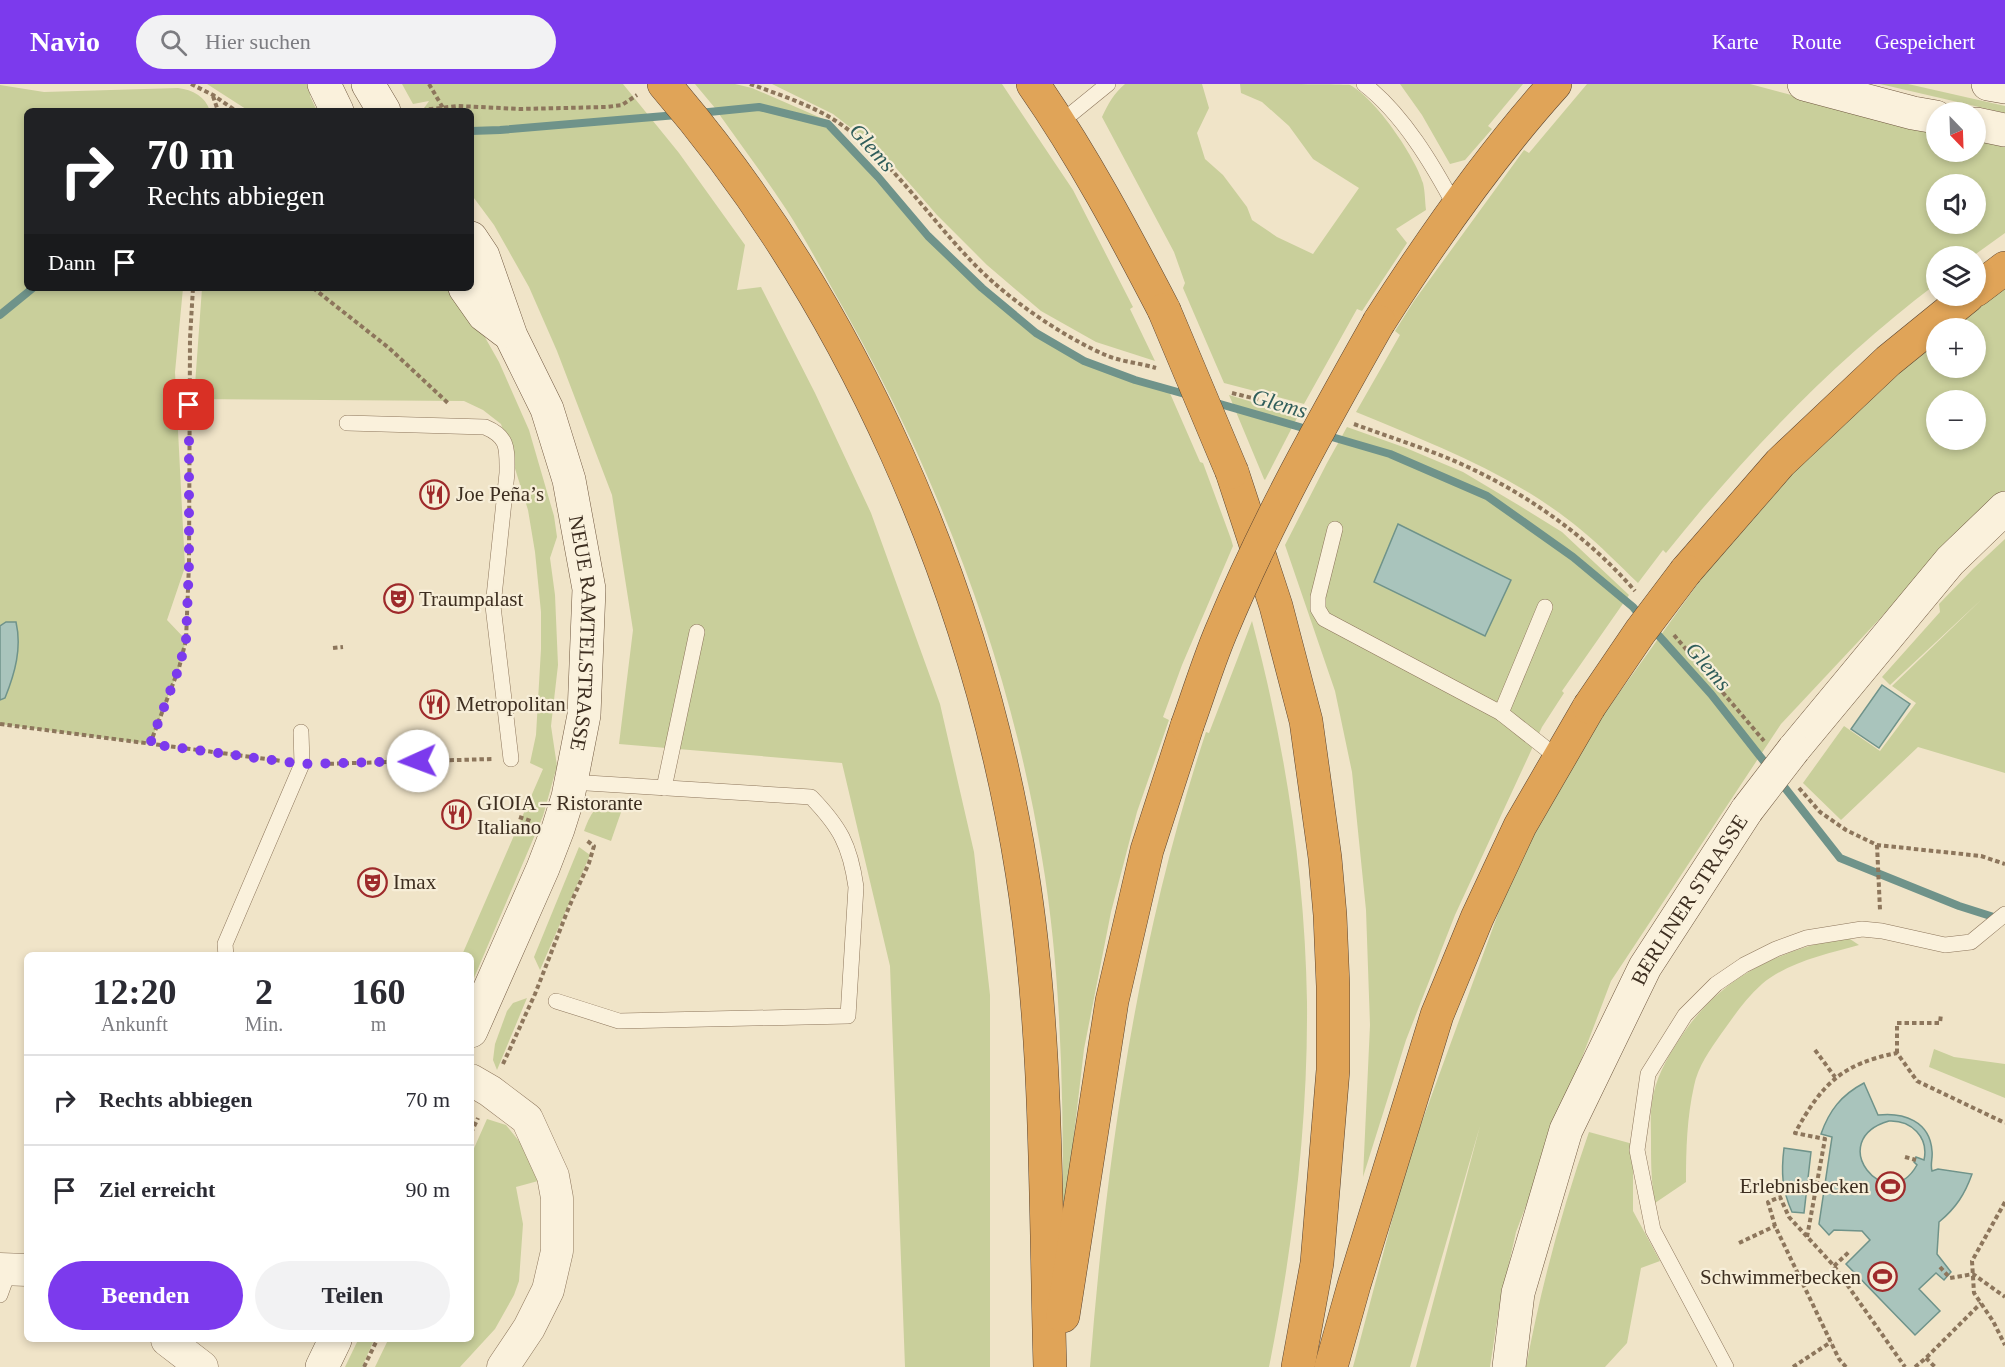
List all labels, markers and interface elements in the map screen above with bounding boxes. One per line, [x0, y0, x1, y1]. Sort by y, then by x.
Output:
search box [136, 15, 556, 69]
text: Navio [30, 26, 100, 57]
icon: search [157, 26, 190, 59]
text: Hier suchen [205, 29, 311, 54]
text: Karte [1712, 30, 1759, 54]
text: Route [1792, 30, 1842, 54]
text: Gespeichert [1875, 30, 1975, 54]
north arrow [1926, 102, 1986, 162]
map controls [1926, 102, 1986, 450]
water label: Glems [845, 118, 901, 177]
icon: right [48, 132, 126, 210]
text: 70 m [147, 132, 235, 178]
button: sound [1926, 174, 1986, 234]
text: Rechts abbiegen [147, 181, 325, 211]
icon: arrive [108, 246, 141, 279]
button: layers [1926, 246, 1986, 306]
text: Dann [48, 250, 96, 275]
button: + [1926, 318, 1986, 378]
pin [163, 379, 214, 430]
water label: Glems [1249, 384, 1310, 423]
icon: arrive [172, 388, 205, 421]
button: − [1926, 390, 1986, 450]
restaurant icon: Joe Peña’s [419, 478, 451, 510]
place label: Joe Peña’s [456, 482, 544, 506]
street label: NEUE RAMTELSTRASSE [564, 513, 601, 753]
theatre icon: Traumpalast [382, 583, 414, 615]
place label: Traumpalast [419, 587, 523, 611]
water label: Glems [1681, 637, 1736, 696]
restaurant icon: Metropolitan [419, 688, 451, 720]
place label: Metropolitan [456, 692, 566, 716]
position arrow [386, 729, 450, 793]
place label: GIOIA – Ristorante Italiano [477, 791, 643, 839]
restaurant icon: GIOIA – Ristorante Italiano [440, 799, 472, 831]
street label: BERLINER STRASSE [1626, 810, 1753, 989]
theatre icon: Imax [356, 866, 388, 898]
place label: Imax [393, 870, 437, 894]
text: 12:20 [92, 972, 176, 1012]
text: 2 [255, 972, 273, 1012]
text: 160 [352, 972, 406, 1012]
text: Ankunft [101, 1013, 168, 1035]
text: Min. [245, 1013, 283, 1035]
text: m [371, 1013, 386, 1035]
icon: right [48, 1084, 81, 1117]
text: Rechts abbiegen [99, 1087, 252, 1112]
text: 70 m [405, 1087, 450, 1112]
sports icon: Erlebnisbecken [1874, 1170, 1906, 1202]
icon: arrive [48, 1174, 81, 1207]
place label: Erlebnisbecken [1740, 1174, 1869, 1198]
text: Ziel erreicht [99, 1177, 215, 1202]
text: 90 m [405, 1177, 450, 1202]
button: Beenden [48, 1261, 243, 1330]
button: Teilen [255, 1261, 450, 1330]
sports icon: Schwimmerbecken [1866, 1261, 1898, 1293]
place label: Schwimmerbecken [1700, 1265, 1861, 1289]

